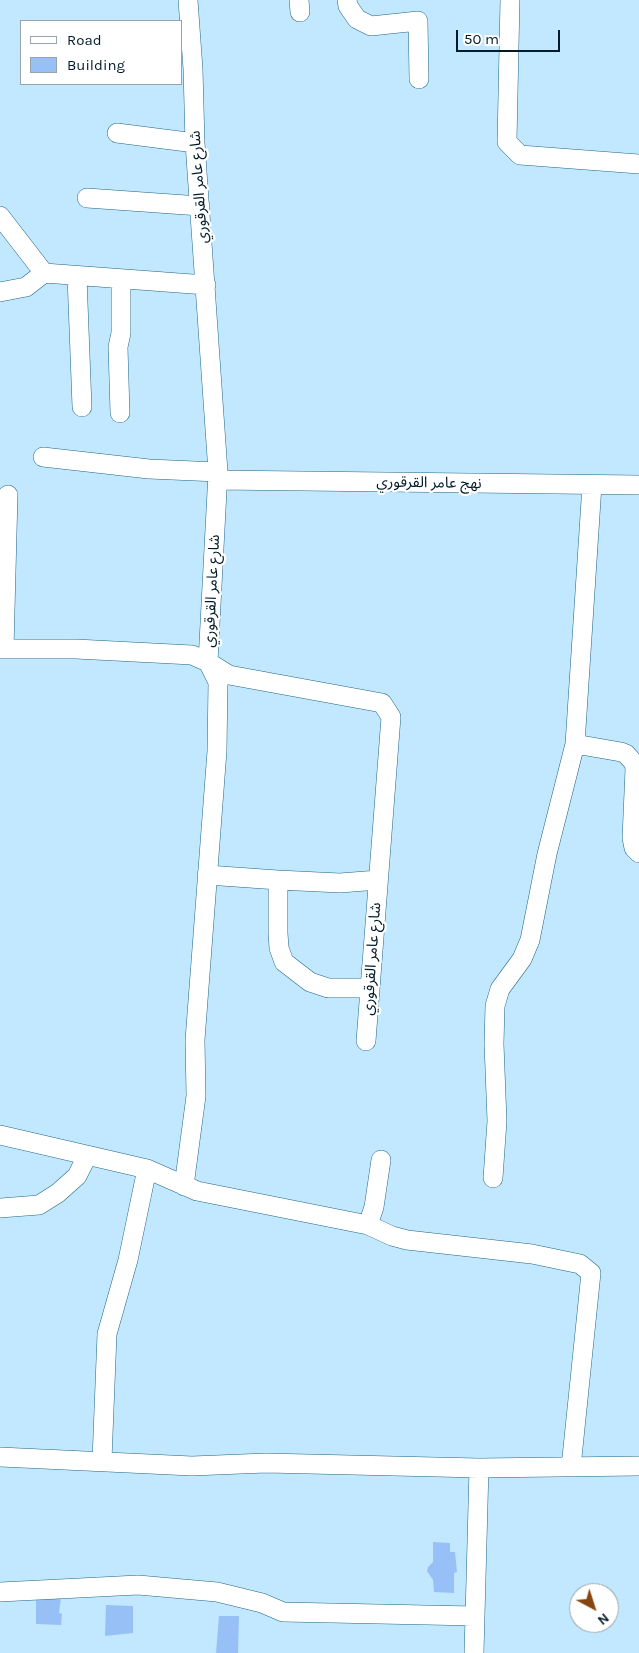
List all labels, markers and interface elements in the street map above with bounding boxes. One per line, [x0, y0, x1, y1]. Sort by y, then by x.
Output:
legend [20, 20, 182, 85]
scale bar [459, 20, 563, 52]
text: 50 m [464, 30, 499, 48]
text: Road [67, 31, 102, 49]
text: Building [67, 56, 125, 74]
street label: شارع عامر القرقوري [186, 130, 212, 244]
street label: نهج عامر القرقوري [376, 473, 482, 493]
street label: شارع عامر القرقوري [200, 534, 224, 648]
street label: شارع عامر القرقوري [359, 902, 385, 1016]
north arrow [569, 1583, 619, 1633]
text: N [594, 1609, 613, 1629]

